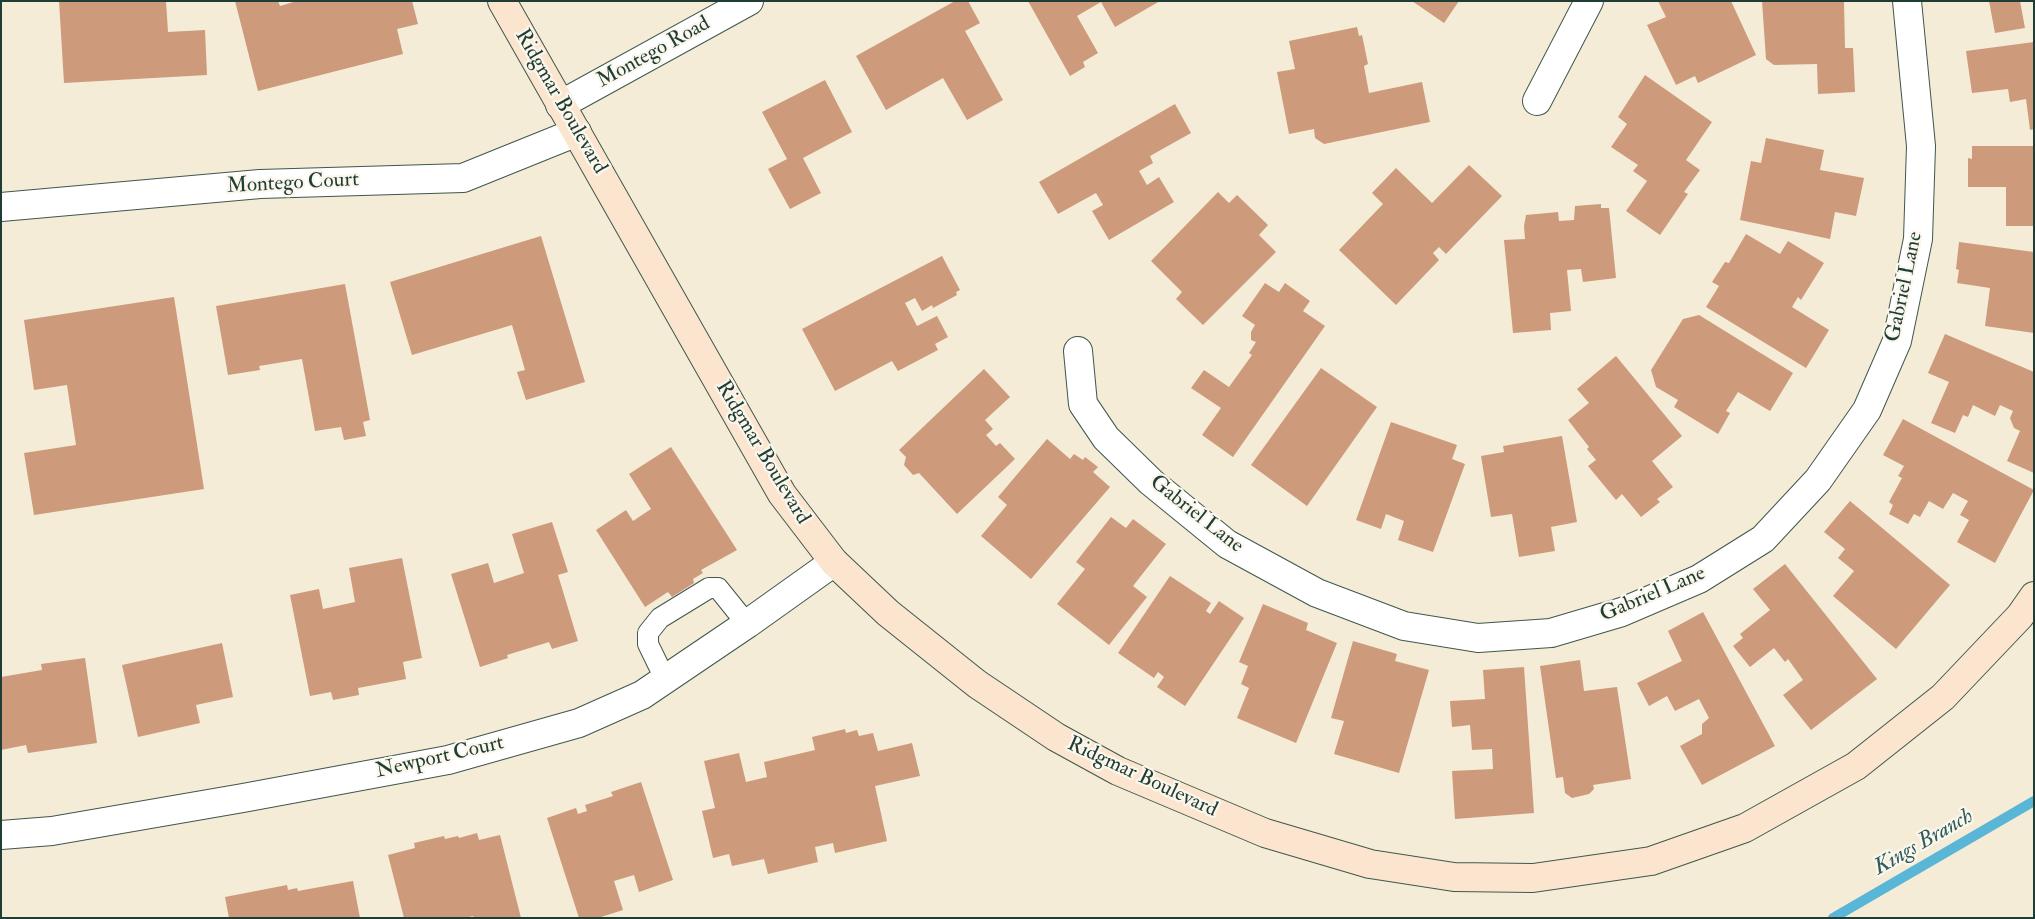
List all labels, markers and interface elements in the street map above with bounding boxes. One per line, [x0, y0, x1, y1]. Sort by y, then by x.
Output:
street label: Montego Road [593, 12, 715, 94]
street label: Ridgmar Boulevard [508, 25, 612, 179]
street label: Montego Court [226, 168, 360, 200]
street label: Gabriel Lane [1881, 230, 1929, 344]
street label: Ridgmar Boulevard [709, 377, 815, 529]
street label: Gabriel Lane [1144, 471, 1248, 559]
street label: Gabriel Lane [1597, 562, 1709, 628]
street label: Newport Court [373, 731, 507, 785]
street label: Ridgmar Boulevard [1063, 732, 1221, 824]
water label: Kings Branch [1870, 804, 1978, 882]

